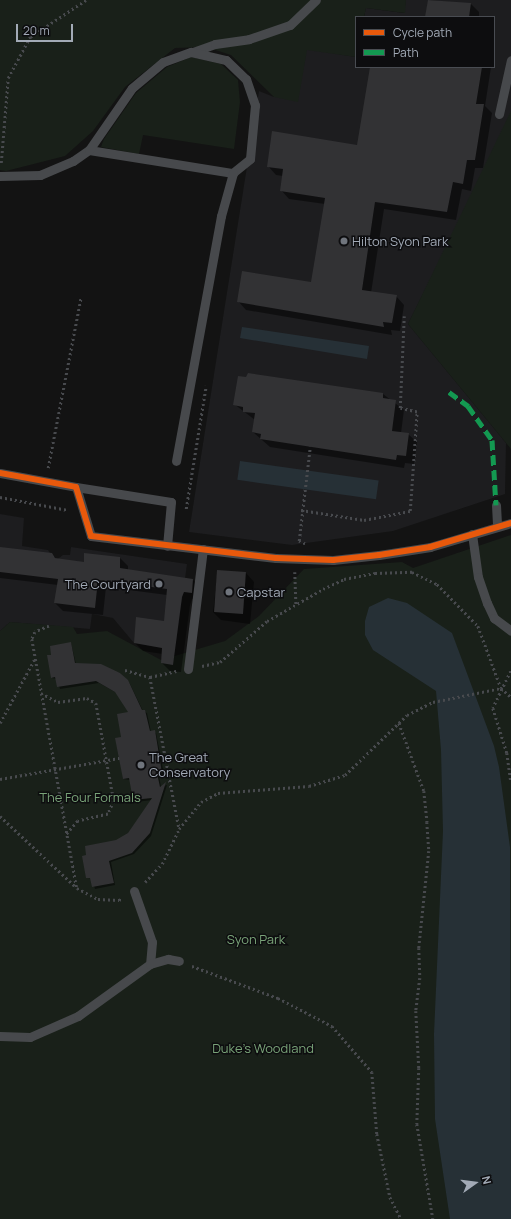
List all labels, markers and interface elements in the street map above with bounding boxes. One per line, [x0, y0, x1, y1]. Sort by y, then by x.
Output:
scale bar [18, 16, 75, 42]
legend [355, 16, 495, 68]
text: 20 m [23, 22, 50, 39]
text: Cycle path [393, 24, 452, 41]
text: Path [393, 44, 419, 61]
place label: Hilton Syon Park [352, 233, 448, 249]
marker: Hilton Syon Park [339, 236, 349, 246]
place label: The Courtyard [65, 576, 151, 592]
marker: The Courtyard [154, 579, 164, 589]
place label: Capstar [237, 584, 285, 600]
marker: Capstar [224, 587, 234, 597]
place label: The Great Conservatory [149, 750, 230, 781]
marker: The Great Conservatory [136, 760, 146, 770]
park label: The Four Formals [39, 789, 141, 805]
park label: Syon Park [227, 931, 285, 947]
park label: Duke's Woodland [212, 1040, 314, 1056]
north arrow [455, 1163, 495, 1203]
text: N [479, 1174, 495, 1186]

